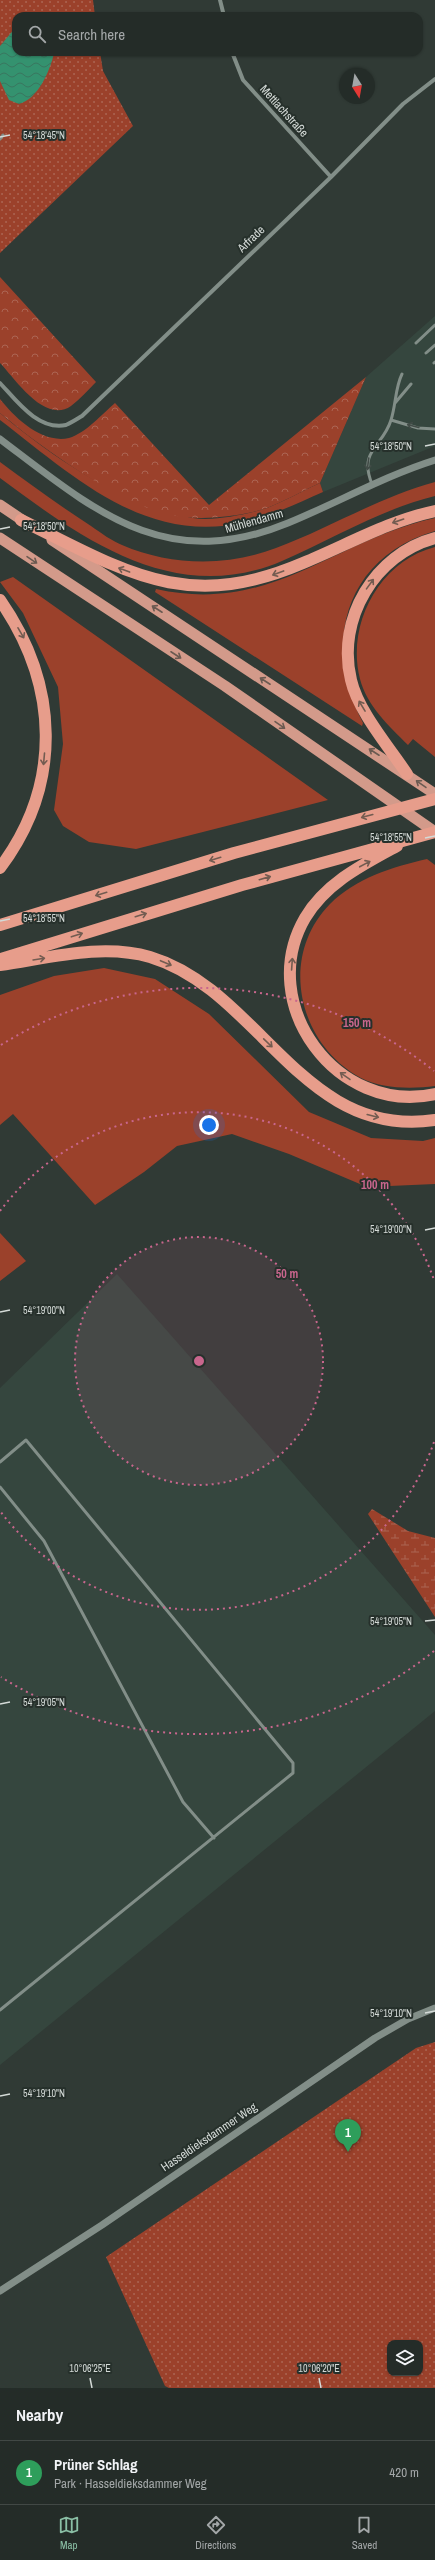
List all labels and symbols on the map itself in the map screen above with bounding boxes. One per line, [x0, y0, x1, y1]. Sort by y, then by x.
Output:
north arrow [339, 68, 375, 104]
street label: Mettlachstraße [256, 81, 312, 141]
text: 54°18'45"N [23, 129, 65, 142]
street label: Arfrade [233, 222, 268, 257]
one-way arrow [407, 422, 420, 429]
text: 54°18'50"N [370, 440, 412, 453]
one-way arrow [364, 457, 372, 470]
street label: Mühlendamm [223, 505, 285, 537]
one-way arrow [392, 518, 404, 526]
text: 54°18'50"N [23, 520, 65, 533]
one-way arrow [26, 556, 37, 564]
one-way arrow [119, 565, 131, 573]
one-way arrow [273, 569, 285, 577]
one-way arrow [366, 578, 375, 589]
one-way arrow [152, 605, 163, 613]
one-way arrow [17, 627, 25, 639]
one-way arrow [170, 651, 182, 659]
one-way arrow [260, 677, 271, 685]
one-way arrow [358, 700, 366, 712]
one-way arrow [274, 721, 285, 729]
one-way arrow [369, 748, 380, 756]
one-way arrow [40, 752, 48, 765]
one-way arrow [416, 780, 427, 788]
one-way arrow [361, 813, 374, 820]
text: 54°18'55"N [370, 831, 412, 844]
one-way arrow [209, 856, 222, 863]
one-way arrow [359, 860, 371, 867]
one-way arrow [259, 874, 272, 881]
one-way arrow [94, 891, 107, 898]
one-way arrow [134, 911, 147, 918]
text: 54°18'55"N [23, 912, 65, 925]
one-way arrow [71, 930, 83, 938]
one-way arrow [32, 955, 45, 963]
one-way arrow [289, 958, 296, 971]
one-way arrow [160, 960, 172, 967]
text: 150 m [343, 1015, 371, 1031]
one-way arrow [263, 1038, 273, 1048]
one-way arrow [339, 1072, 350, 1080]
one-way arrow [366, 1113, 379, 1120]
your location [199, 1115, 219, 1135]
text: 100 m [361, 1177, 389, 1193]
text: 54°19'00"N [370, 1223, 412, 1236]
text: 50 m [276, 1266, 298, 1282]
text: 54°19'00"N [23, 1304, 65, 1317]
centre of rings [192, 1354, 206, 1368]
text: 54°19'05"N [370, 1615, 412, 1628]
text: 54°19'05"N [23, 1696, 65, 1709]
text: 54°19'10"N [370, 2007, 412, 2020]
text: 54°19'10"N [23, 2087, 65, 2100]
street label: Hasseldieksdammer Weg [158, 2099, 261, 2175]
pin: 1 [335, 2119, 361, 2152]
text: 10°06'25"E [69, 2362, 111, 2375]
text: 10°06'20"E [298, 2362, 340, 2375]

